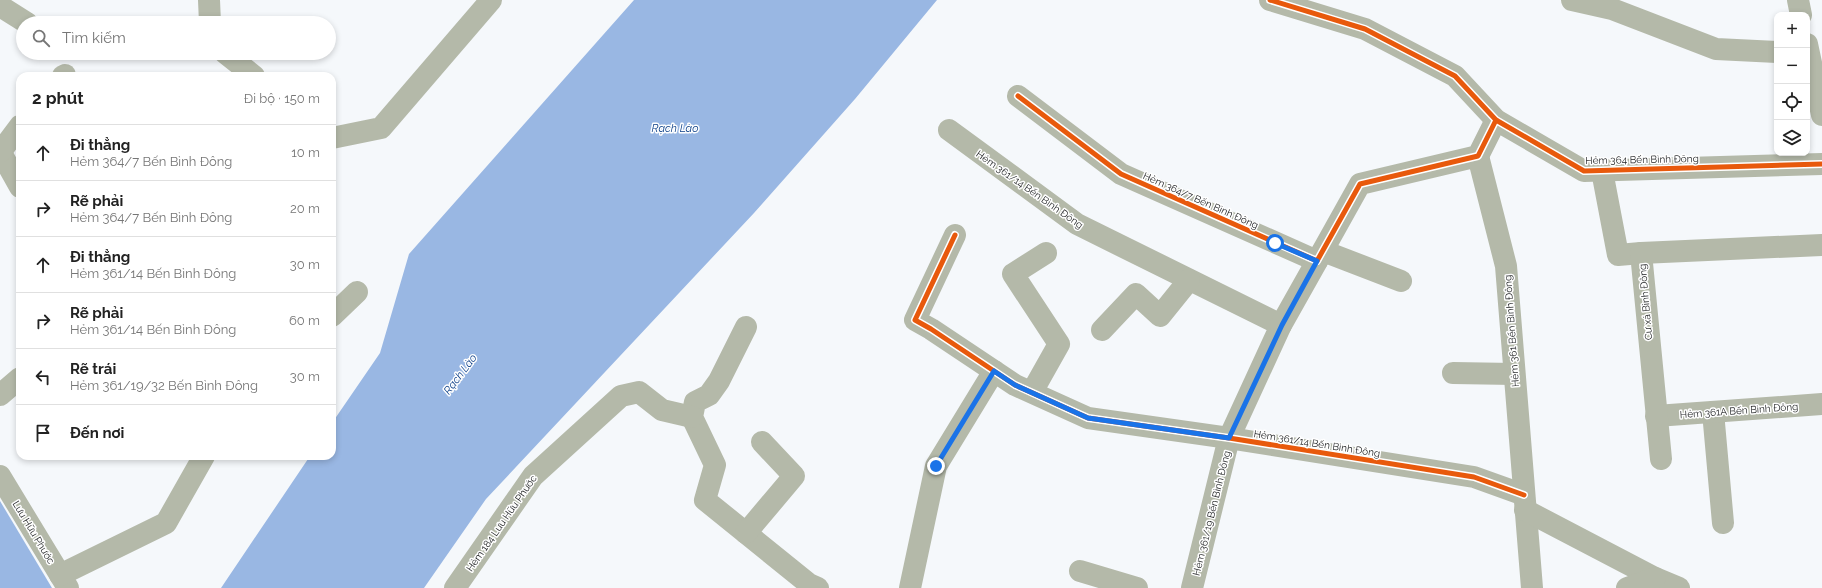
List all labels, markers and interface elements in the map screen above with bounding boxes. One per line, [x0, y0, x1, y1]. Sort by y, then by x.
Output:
map controls [1774, 12, 1810, 156]
button: + [1774, 12, 1810, 48]
search box [16, 16, 336, 60]
icon: search [30, 27, 52, 49]
text: Tìm kiếm [62, 29, 126, 47]
button: − [1774, 48, 1810, 84]
button: locate [1774, 84, 1810, 120]
text: 2 phút [32, 88, 84, 108]
text: Đi bộ · 150 m [244, 91, 320, 106]
button: layers [1774, 120, 1810, 156]
water label: Rạch Lào [652, 122, 698, 135]
text: Đi thẳng [70, 136, 130, 154]
icon: ahead [32, 142, 54, 164]
text: 10 m [291, 145, 320, 160]
street label: Hẻm 361/14 Bến Bình Đông [974, 148, 1085, 231]
street label: Hẻm 364 Bến Bình Đông [1585, 153, 1699, 166]
text: Hẻm 364/7 Bến Bình Đông [70, 154, 232, 169]
street label: Hẻm 364/7 Bến Bình Đông [1142, 170, 1260, 231]
text: Rẽ phải [70, 192, 123, 210]
icon: right [32, 198, 54, 220]
text: 20 m [290, 201, 320, 216]
text: Hẻm 364/7 Bến Bình Đông [70, 210, 232, 225]
route start [1266, 234, 1284, 252]
text: Đi thẳng [70, 248, 130, 266]
icon: ahead [32, 254, 54, 276]
text: 30 m [290, 257, 320, 272]
street label: Cư xá Bình Đông [1637, 263, 1654, 341]
text: Hẻm 361/14 Bến Bình Đông [70, 266, 236, 281]
street label: Hẻm 361 Bến Bình Đông [1502, 275, 1521, 387]
text: Rẽ phải [70, 304, 123, 322]
icon: right [32, 310, 54, 332]
text: 60 m [289, 313, 320, 328]
text: Hẻm 361/14 Bến Bình Đông [70, 322, 236, 337]
water label: Rạch Lào [441, 352, 480, 397]
text: Rẽ trái [70, 360, 116, 378]
icon: left [32, 366, 54, 388]
text: 30 m [290, 369, 320, 384]
text: Hẻm 361/19/32 Bến Bình Đông [70, 378, 258, 393]
street label: Hẻm 361A Bến Bình Đông [1679, 401, 1799, 420]
icon: arrive [32, 422, 54, 444]
text: Đến nơi [70, 424, 124, 442]
street label: Hẻm 361/14 Bến Bình Đông [1253, 428, 1381, 459]
street label: Hẻm 361/19 Bến Bình Đông [1191, 450, 1232, 577]
route end [927, 457, 945, 475]
street label: Hẻm 184 Lưu Hữu Phước [464, 473, 539, 573]
street label: Lưu Hữu Phước [10, 499, 57, 566]

